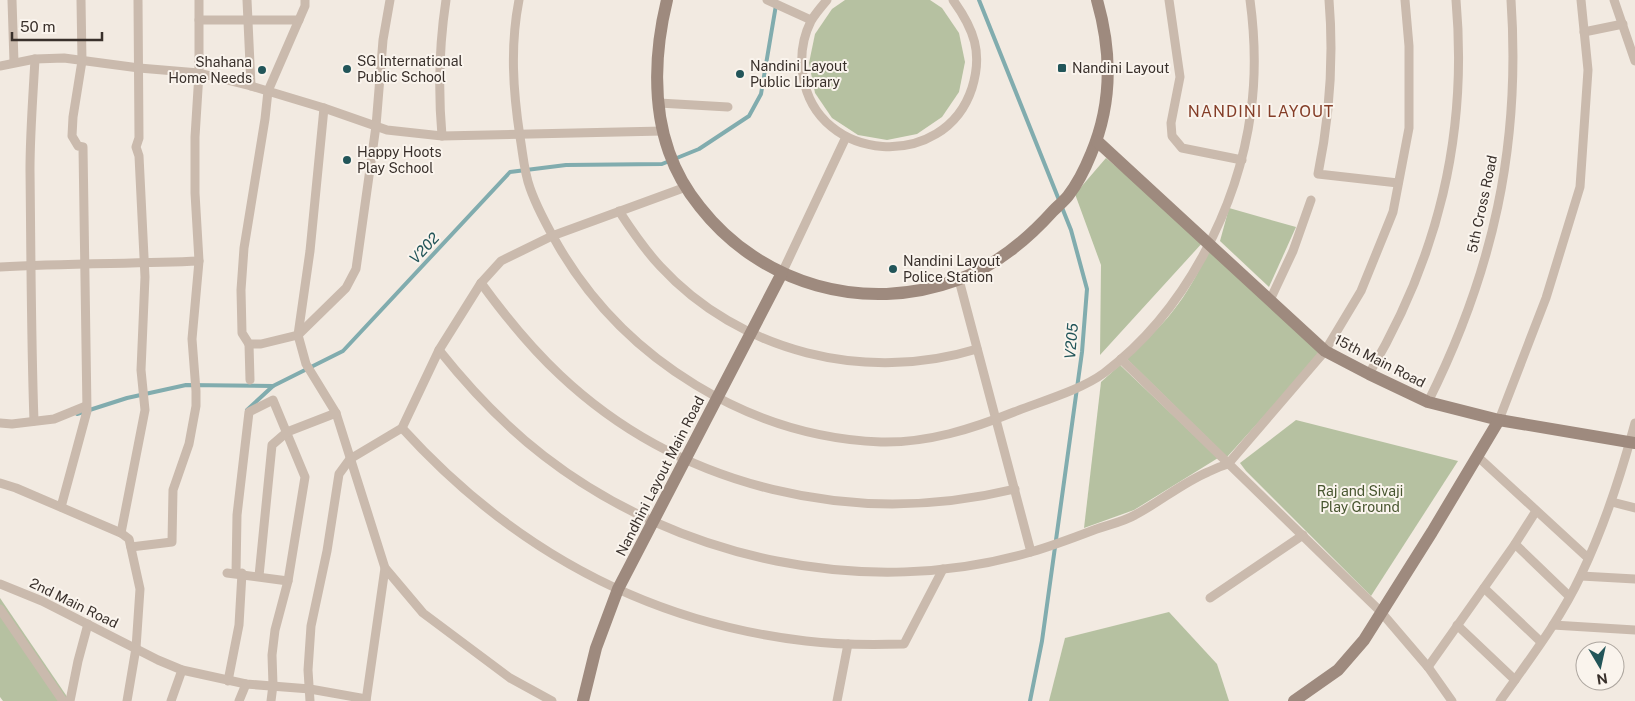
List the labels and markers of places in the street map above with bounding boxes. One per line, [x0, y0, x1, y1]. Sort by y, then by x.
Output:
place label: SG International Public School [357, 53, 463, 85]
place label: Shahana Home Needs [168, 54, 252, 86]
place label: Nandini Layout Public Library [750, 58, 847, 90]
place label: Nandini Layout [1072, 60, 1169, 76]
marker: Nandini Layout [1056, 62, 1068, 74]
marker: SG International Public School [341, 63, 353, 75]
marker: Shahana Home Needs [256, 64, 268, 76]
marker: Nandini Layout Public Library [734, 68, 746, 80]
place label: Happy Hoots Play School [357, 144, 442, 176]
marker: Happy Hoots Play School [341, 154, 353, 166]
place label: Nandini Layout Police Station [903, 253, 1000, 285]
marker: Nandini Layout Police Station [887, 263, 899, 275]

